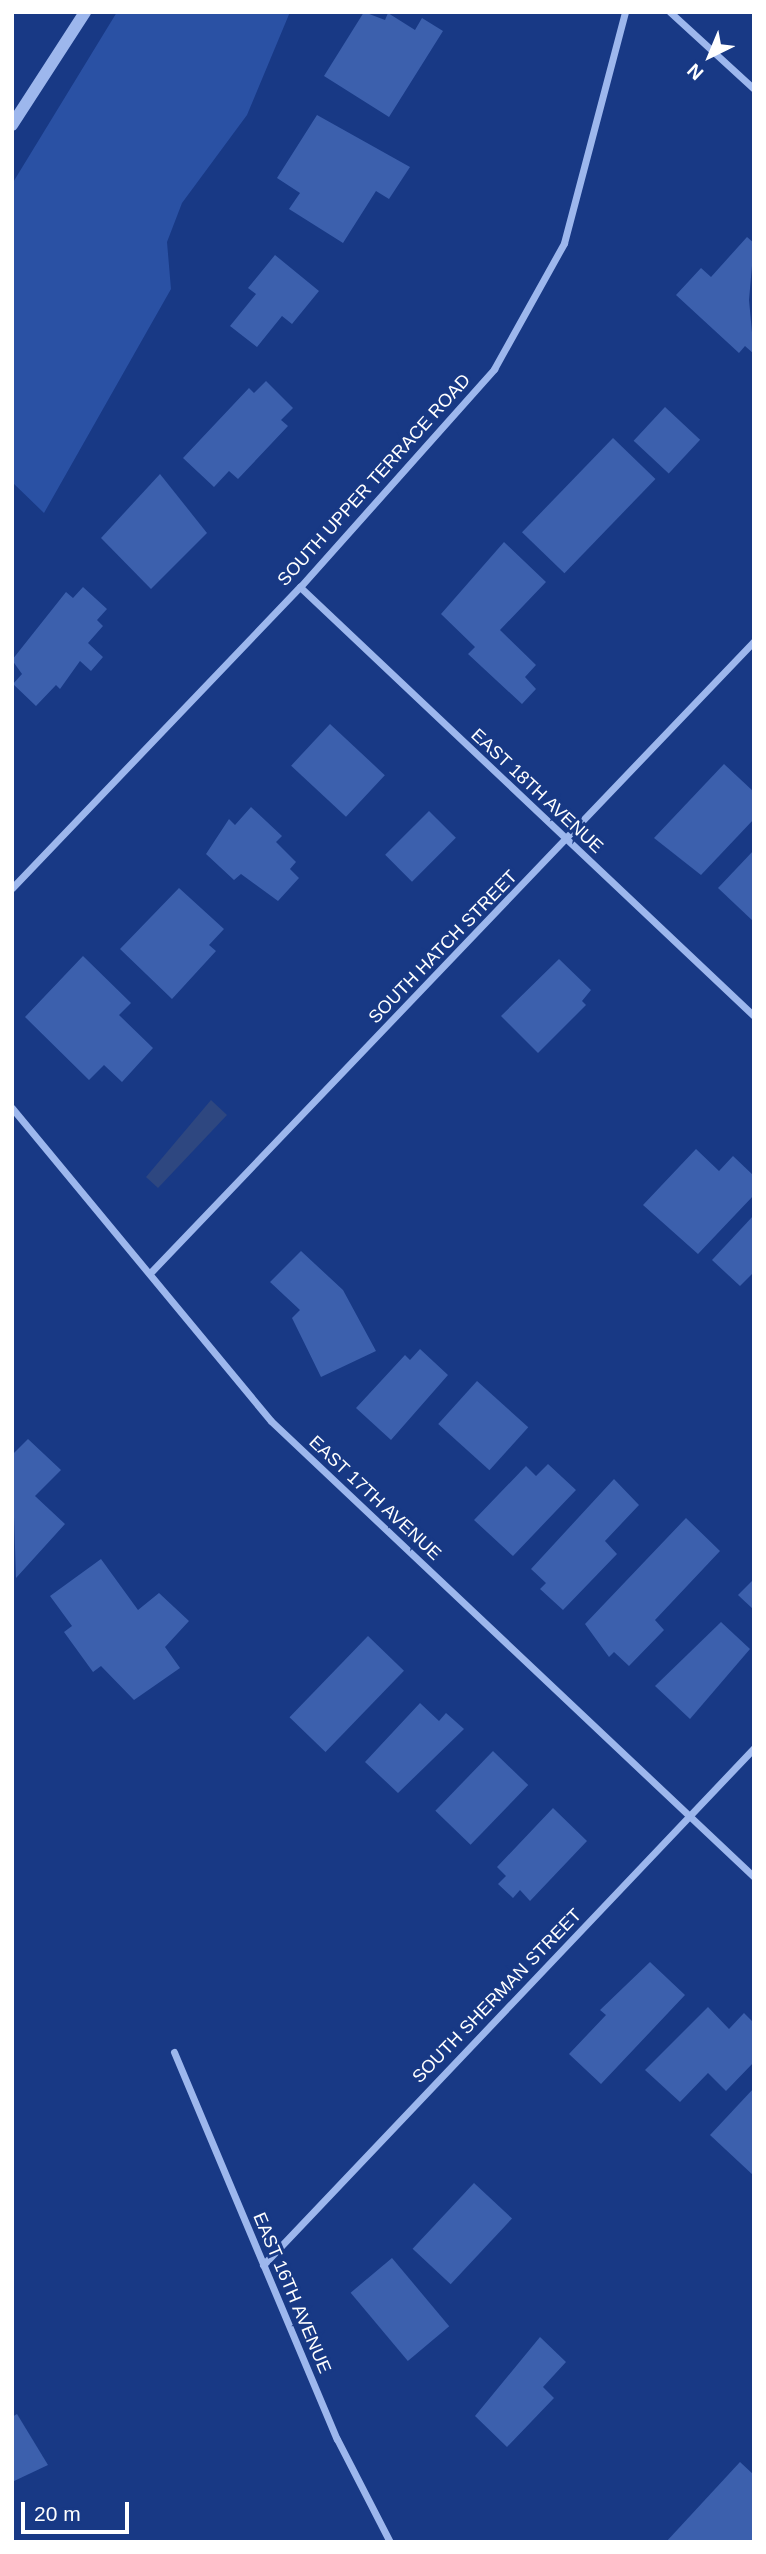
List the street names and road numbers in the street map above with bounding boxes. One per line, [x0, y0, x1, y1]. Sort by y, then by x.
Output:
street label: SOUTH UPPER TERRACE ROAD [273, 369, 475, 591]
street label: EAST 18TH AVENUE [466, 724, 608, 858]
street label: SOUTH HATCH STREET [364, 866, 522, 1028]
street label: EAST 17TH AVENUE [304, 1431, 446, 1565]
street label: SOUTH SHERMAN STREET [408, 1904, 586, 2088]
street label: EAST 16TH AVENUE [248, 2209, 336, 2377]

